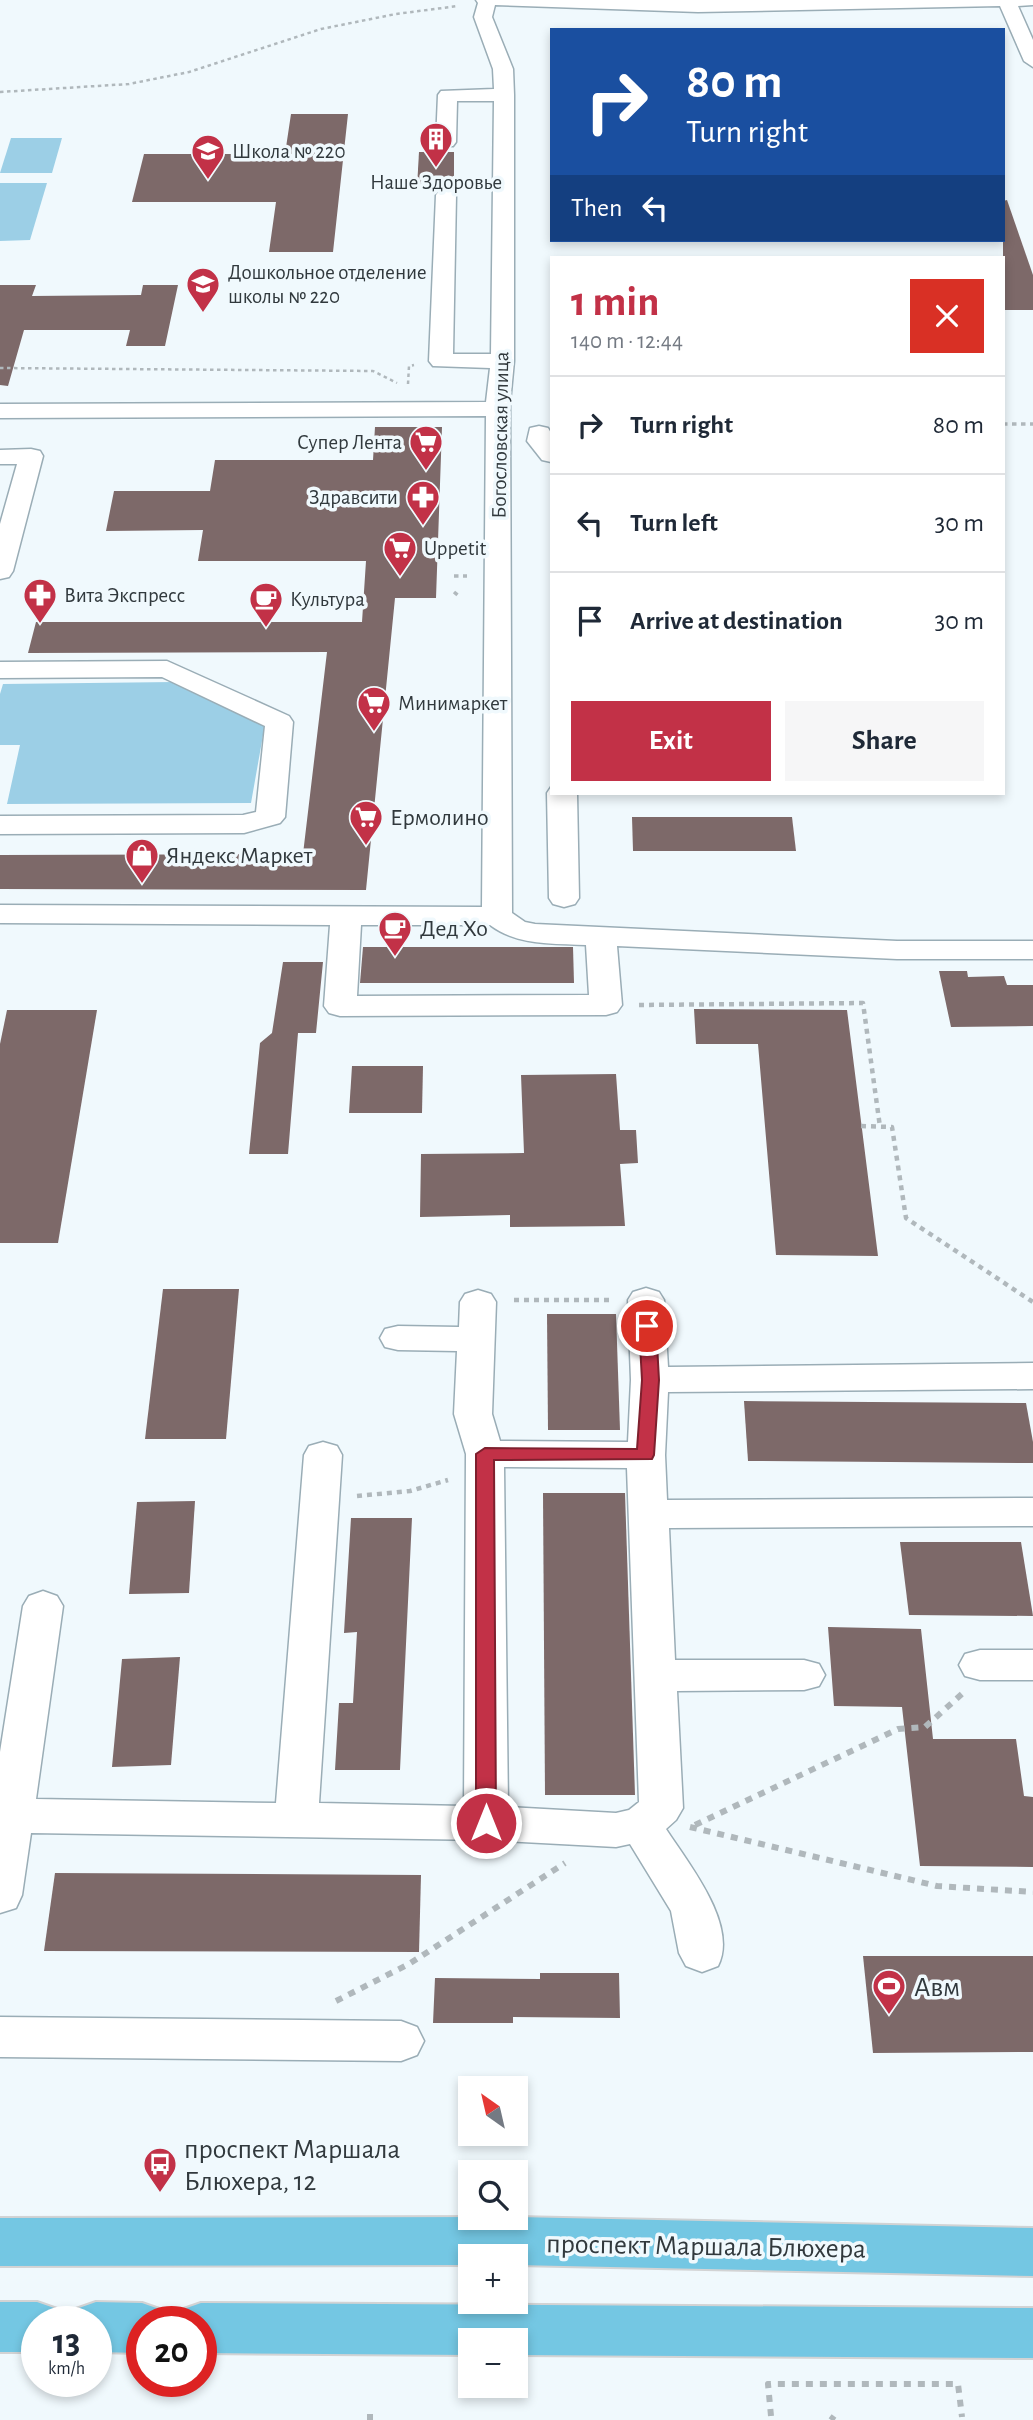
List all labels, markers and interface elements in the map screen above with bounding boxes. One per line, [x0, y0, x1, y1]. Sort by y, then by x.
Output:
icon: right [571, 56, 662, 147]
text: 80 m [686, 58, 783, 107]
text: Turn right [686, 116, 808, 148]
building icon: Наше Здоровье [417, 120, 455, 169]
school or university icon: Школа № 220 [189, 132, 227, 181]
place label: Школа № 220 [232, 141, 345, 162]
place label: Наше Здоровье [370, 172, 502, 193]
icon: left [636, 189, 674, 227]
text: Then [571, 195, 622, 221]
place label: Дошкольное отделение школы № 220 [228, 262, 427, 307]
school or university icon: Дошкольное отделение школы № 220 [184, 265, 222, 314]
button: close [910, 279, 984, 353]
text: 1 min [571, 281, 660, 323]
text: 140 m · 12:44 [571, 330, 683, 353]
street label: Богословская улица [489, 351, 512, 519]
icon: right [571, 406, 609, 444]
text: Turn right [630, 412, 733, 438]
text: 80 m [933, 412, 984, 438]
supermarket icon: Супер Лента [407, 423, 445, 472]
place label: Супер Лента [297, 432, 402, 453]
pharmacy icon: Здравсити [404, 478, 442, 527]
place label: Здравсити [309, 487, 398, 508]
icon: left [571, 504, 609, 542]
text: Turn left [630, 510, 718, 536]
text: 30 m [934, 510, 984, 536]
supermarket icon: Uppetit [381, 529, 419, 578]
place label: Uppetit [424, 538, 487, 559]
pharmacy icon: Вита Экспресс [21, 576, 59, 625]
cafe icon: Культура [247, 580, 285, 629]
place label: Вита Экспресс [64, 585, 185, 606]
place label: Культура [290, 589, 365, 610]
icon: arrive [571, 602, 609, 640]
text: Arrive at destination [630, 608, 843, 634]
text: 30 m [934, 608, 984, 634]
supermarket icon: Минимаркет [355, 684, 393, 733]
place label: Минимаркет [398, 693, 508, 714]
button: Exit [571, 701, 771, 781]
button: Share [785, 701, 984, 781]
supermarket icon: Ермолино [347, 798, 385, 847]
place label: Ермолино [390, 806, 489, 830]
shop icon: Яндекс Маркет [123, 836, 161, 885]
place label: Яндекс Маркет [166, 844, 313, 868]
cafe icon: Дед Хо [376, 909, 414, 958]
place label: Дед Хо [420, 917, 488, 941]
pin [617, 1296, 677, 1356]
icon: arrive [628, 1307, 666, 1345]
position arrow [449, 1786, 523, 1860]
sports icon: Авм [870, 1967, 908, 2016]
place label: Авм [914, 1974, 960, 2002]
north arrow [458, 2076, 528, 2146]
map controls [458, 2076, 528, 2398]
place label: проспект Маршала Блюхера, 12 [184, 2136, 401, 2196]
bus stop icon: проспект Маршала Блюхера, 12 [141, 2145, 179, 2194]
button: search [458, 2160, 528, 2230]
street label: проспект Маршала Блюхера [546, 2230, 866, 2264]
button: + [458, 2244, 528, 2314]
speed limit sign: 20 [126, 2306, 217, 2397]
text: 13 [53, 2325, 80, 2360]
button: − [458, 2328, 528, 2398]
text: km/h [48, 2360, 85, 2378]

